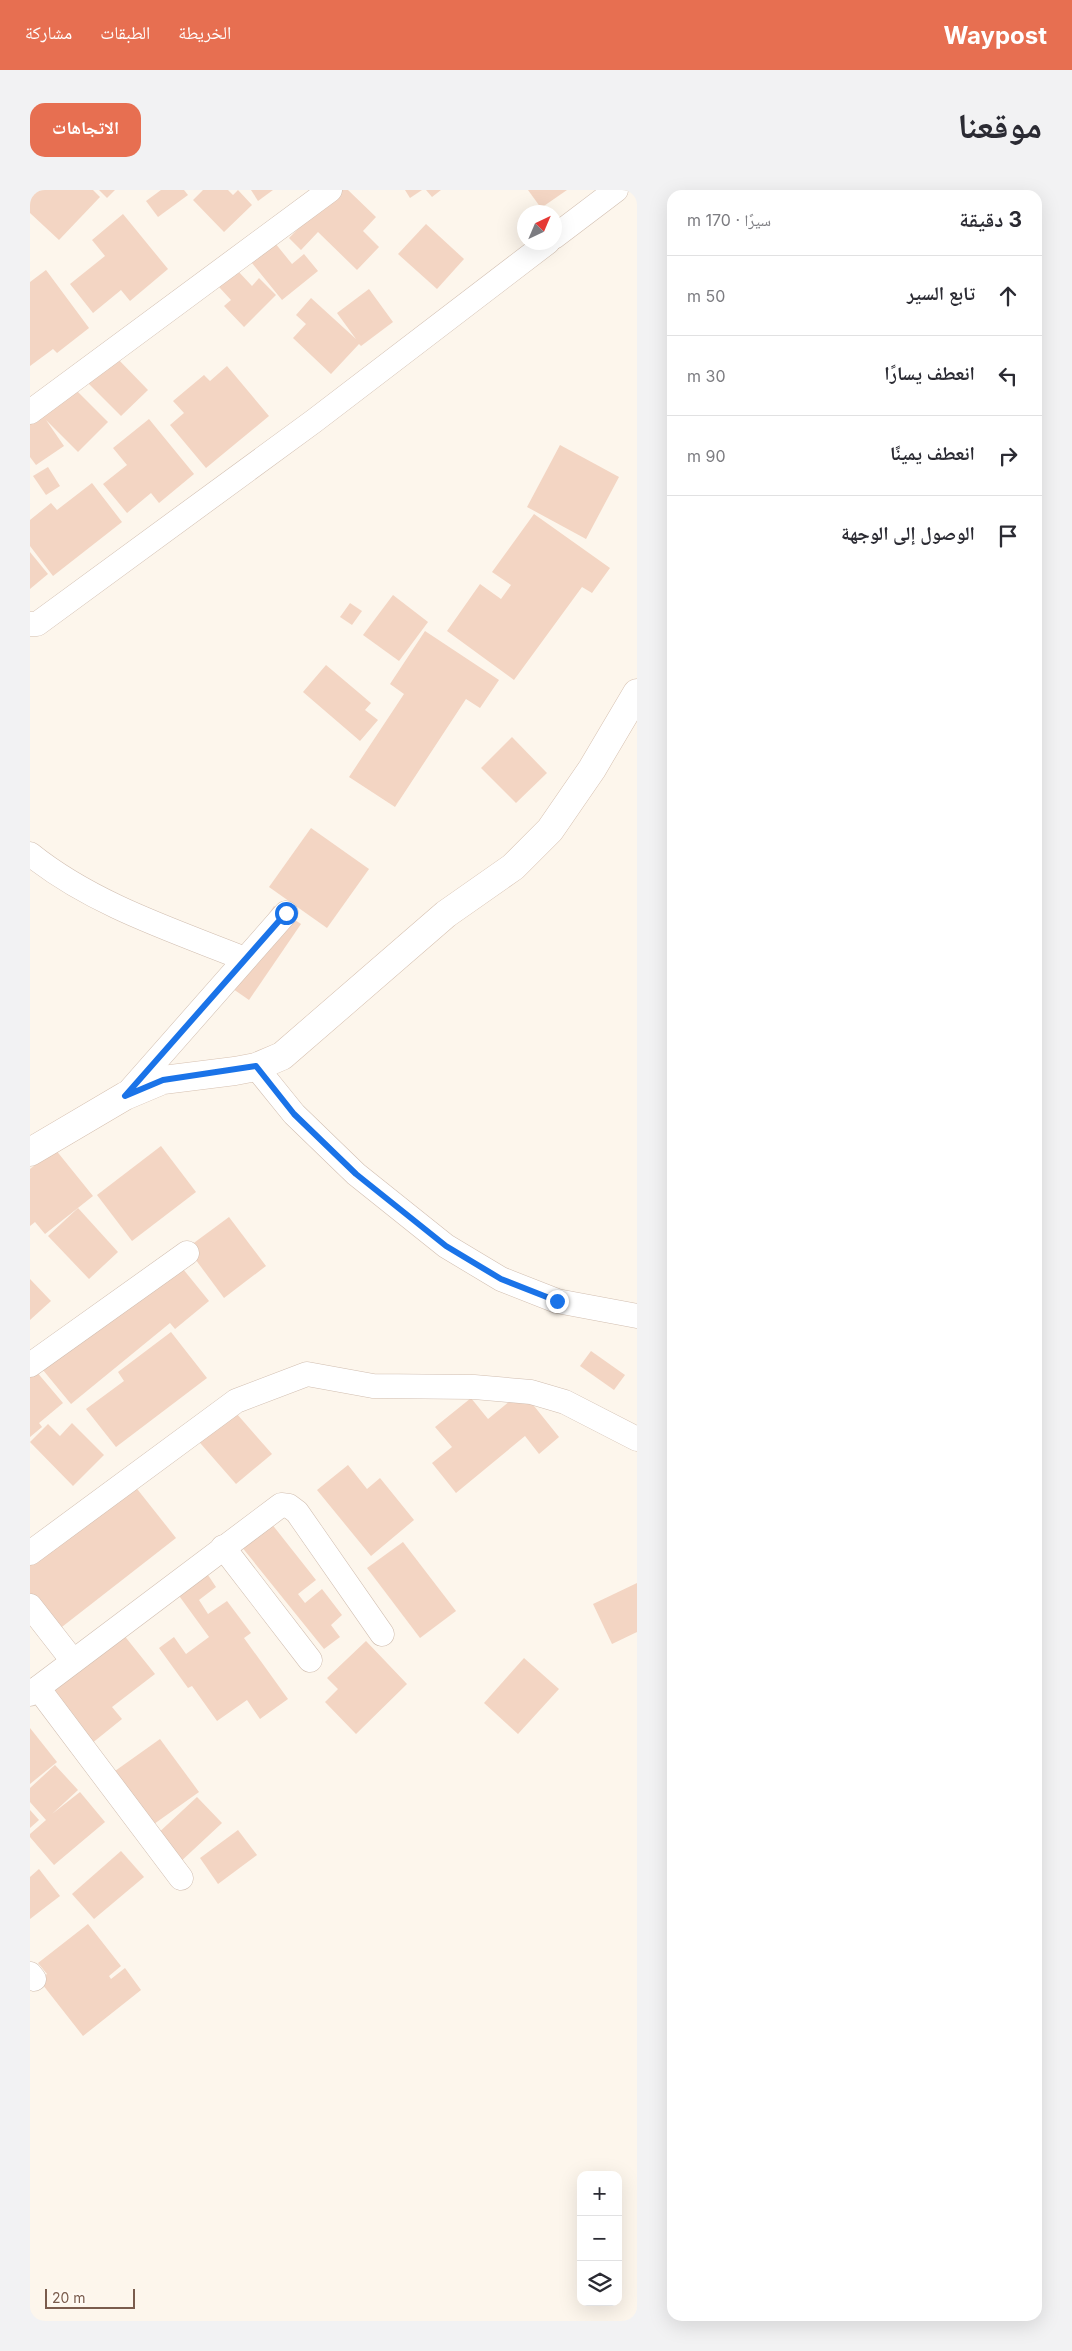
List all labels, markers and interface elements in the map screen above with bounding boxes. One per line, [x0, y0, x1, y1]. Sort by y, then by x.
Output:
text: Waypost [943, 21, 1047, 50]
text: مشاركة [25, 22, 72, 43]
text: الطبقات [100, 22, 150, 43]
text: الخريطة [178, 22, 231, 43]
button: الاتجاهات [30, 103, 141, 157]
text: موقعنا [957, 104, 1042, 146]
north arrow [517, 205, 562, 250]
text: 3 دقيقة [959, 207, 1022, 232]
text: سيرًا · 170 m [687, 210, 771, 230]
text: تابع السير [907, 282, 975, 305]
icon: ahead [994, 282, 1022, 310]
text: 50 m [687, 286, 725, 306]
text: انعطف يسارًا [884, 362, 975, 385]
icon: left [994, 362, 1022, 390]
text: 30 m [687, 366, 726, 386]
text: انعطف يمينًا [890, 442, 975, 465]
icon: right [994, 442, 1022, 470]
text: 90 m [687, 446, 726, 466]
text: الوصول إلى الوجهة [841, 522, 975, 545]
icon: arrive [994, 522, 1022, 550]
route start [275, 902, 298, 925]
route end [546, 1290, 569, 1313]
map controls [577, 2171, 622, 2306]
button: + [577, 2171, 622, 2216]
button: − [577, 2216, 622, 2261]
button: layers [577, 2261, 622, 2306]
scale bar [45, 2286, 135, 2309]
text: 20 m [52, 2289, 86, 2306]

